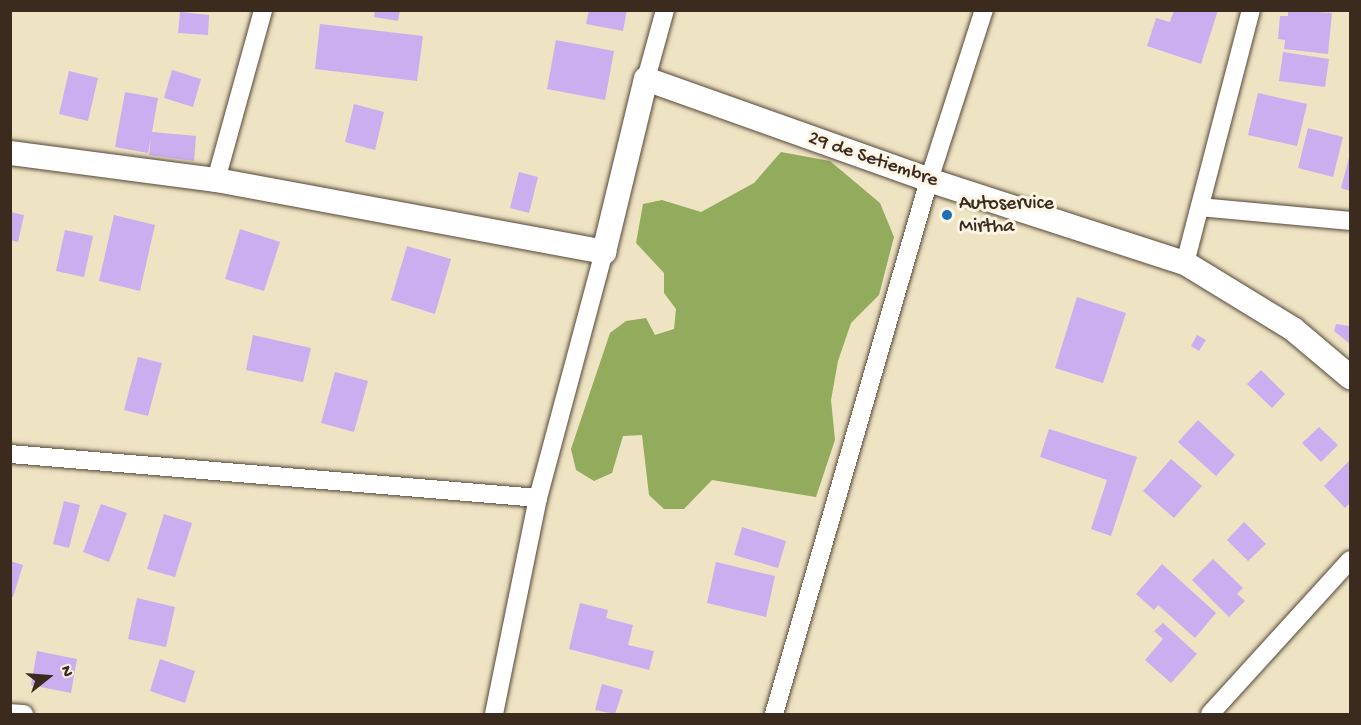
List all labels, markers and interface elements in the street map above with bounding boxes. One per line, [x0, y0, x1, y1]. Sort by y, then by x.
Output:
street label: 29 de Setiembre [805, 127, 941, 193]
place label: Autoservice Mirtha [959, 192, 1054, 239]
marker: Autoservice Mirtha [940, 208, 954, 222]
north arrow [18, 647, 78, 707]
text: N [55, 664, 76, 679]

